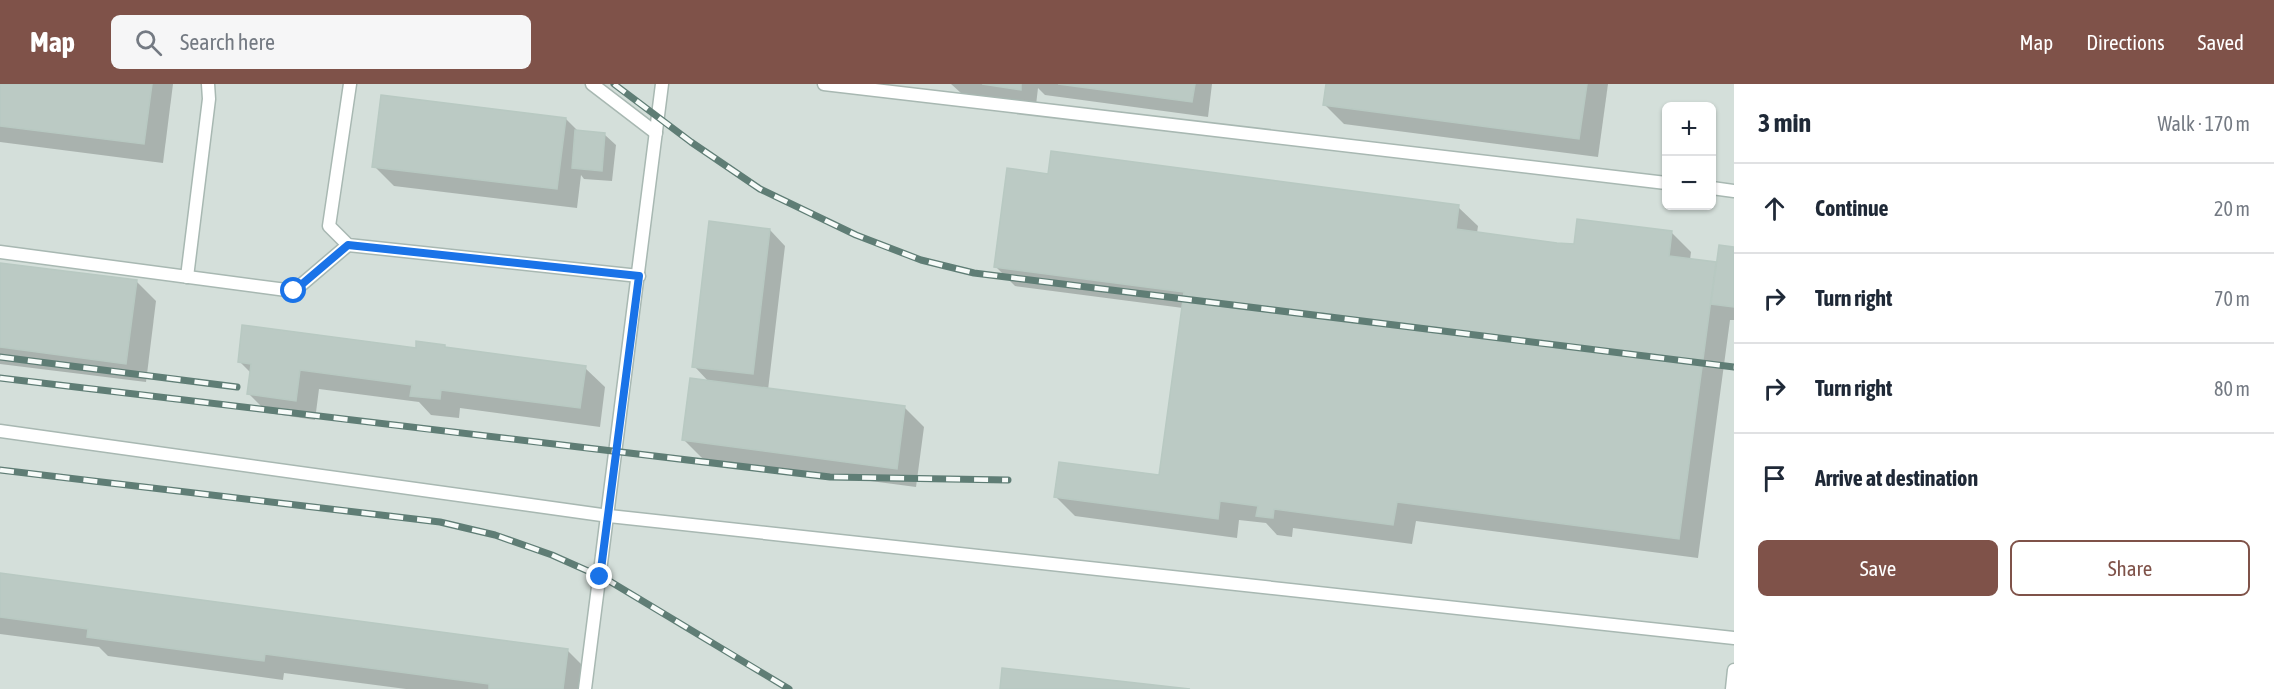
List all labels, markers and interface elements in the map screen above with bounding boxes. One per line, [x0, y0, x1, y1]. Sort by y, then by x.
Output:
search box [111, 15, 531, 69]
text: Map [30, 26, 75, 58]
icon: search [132, 26, 165, 59]
text: Search here [180, 29, 275, 55]
text: Map [2019, 30, 2053, 54]
text: Directions [2086, 30, 2165, 54]
text: Saved [2198, 30, 2244, 54]
map controls [1662, 102, 1716, 210]
button: + [1662, 102, 1716, 156]
text: 3 min [1758, 108, 1811, 138]
text: Walk · 170 m [2158, 112, 2250, 135]
button: − [1662, 156, 1716, 210]
icon: ahead [1758, 192, 1791, 225]
text: Continue [1815, 195, 1889, 221]
text: 20 m [2214, 197, 2250, 220]
route start [280, 277, 306, 303]
icon: right [1758, 282, 1791, 315]
text: Turn right [1815, 285, 1892, 311]
text: 70 m [2214, 287, 2250, 310]
icon: right [1758, 372, 1791, 405]
text: Turn right [1815, 375, 1892, 401]
text: 80 m [2214, 377, 2250, 400]
icon: arrive [1758, 462, 1791, 495]
text: Arrive at destination [1815, 465, 1978, 491]
button: Save [1758, 540, 1998, 596]
button: Share [2010, 540, 2250, 596]
route end [586, 563, 612, 589]

